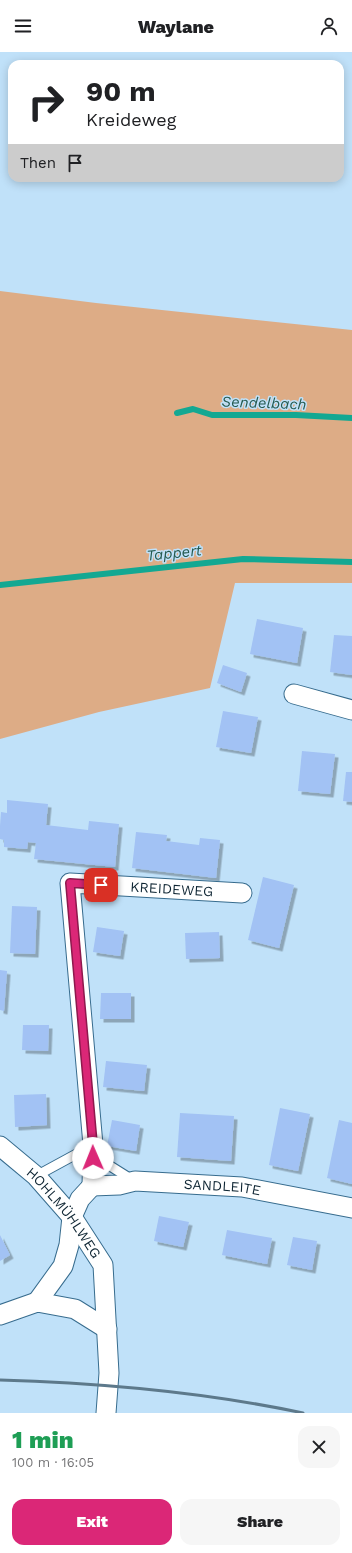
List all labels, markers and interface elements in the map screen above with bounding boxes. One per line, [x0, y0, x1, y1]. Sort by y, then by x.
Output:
icon: menu [12, 15, 34, 37]
icon: person [318, 15, 340, 37]
text: Waylane [138, 16, 214, 37]
text: 90 m [86, 75, 156, 108]
icon: right [20, 76, 72, 128]
text: Kreideweg [86, 109, 176, 130]
icon: arrive [64, 152, 86, 174]
text: Then [20, 154, 56, 172]
water label: Sendelbach [221, 393, 307, 413]
water label: Tappert [146, 541, 203, 565]
pin [84, 868, 118, 902]
icon: arrive [90, 874, 112, 896]
street label: KREIDEWEG [130, 879, 214, 899]
position arrow [72, 1137, 114, 1179]
street label: HOHLMÜHLWEG [24, 1164, 104, 1261]
street label: SANDLEITE [183, 1176, 262, 1198]
text: 1 min [12, 1426, 74, 1454]
button: close [298, 1426, 340, 1468]
text: 100 m · 16:05 [12, 1455, 94, 1470]
button: Exit [12, 1499, 172, 1545]
button: Share [180, 1499, 340, 1545]

